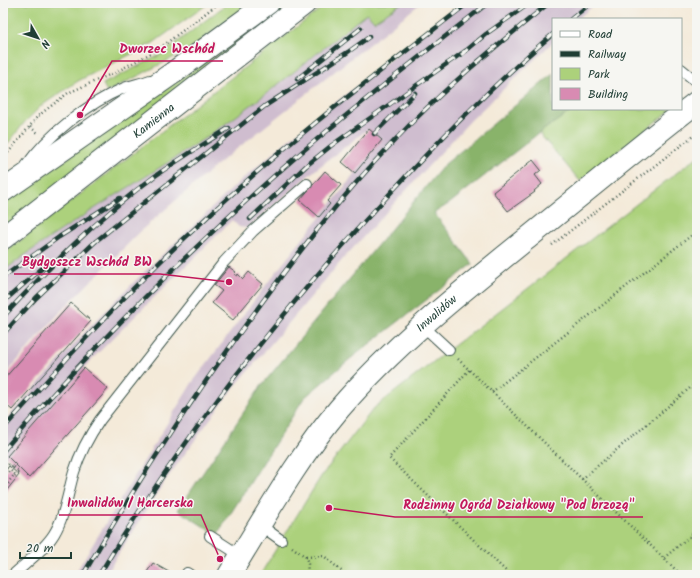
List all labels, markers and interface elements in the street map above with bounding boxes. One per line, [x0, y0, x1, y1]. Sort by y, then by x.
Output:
north arrow [18, 18, 58, 58]
legend [552, 18, 682, 110]
text: Road [588, 25, 613, 44]
text: N [36, 35, 54, 52]
callout: Dworzec Wschód [112, 36, 223, 61]
text: Dworzec Wschód [119, 39, 216, 60]
text: Railway [588, 45, 626, 64]
text: Park [588, 65, 610, 84]
text: Building [588, 85, 628, 104]
street label: Kamienna [129, 98, 179, 143]
callout: Bydgoszcz Wschód BW [14, 249, 160, 274]
text: Bydgoszcz Wschód BW [22, 252, 152, 273]
street label: Inwalidów [412, 289, 462, 337]
callout: Inwalidów / Harcerska [59, 490, 201, 515]
callout: Rodzinny Ogród Działkowy "Pod brzozą" [395, 492, 643, 517]
text: Inwalidów / Harcerska [67, 493, 193, 514]
text: Rodzinny Ogród Działkowy "Pod brzozą" [403, 495, 635, 516]
scale bar [20, 534, 71, 560]
text: 20 m [26, 539, 54, 558]

